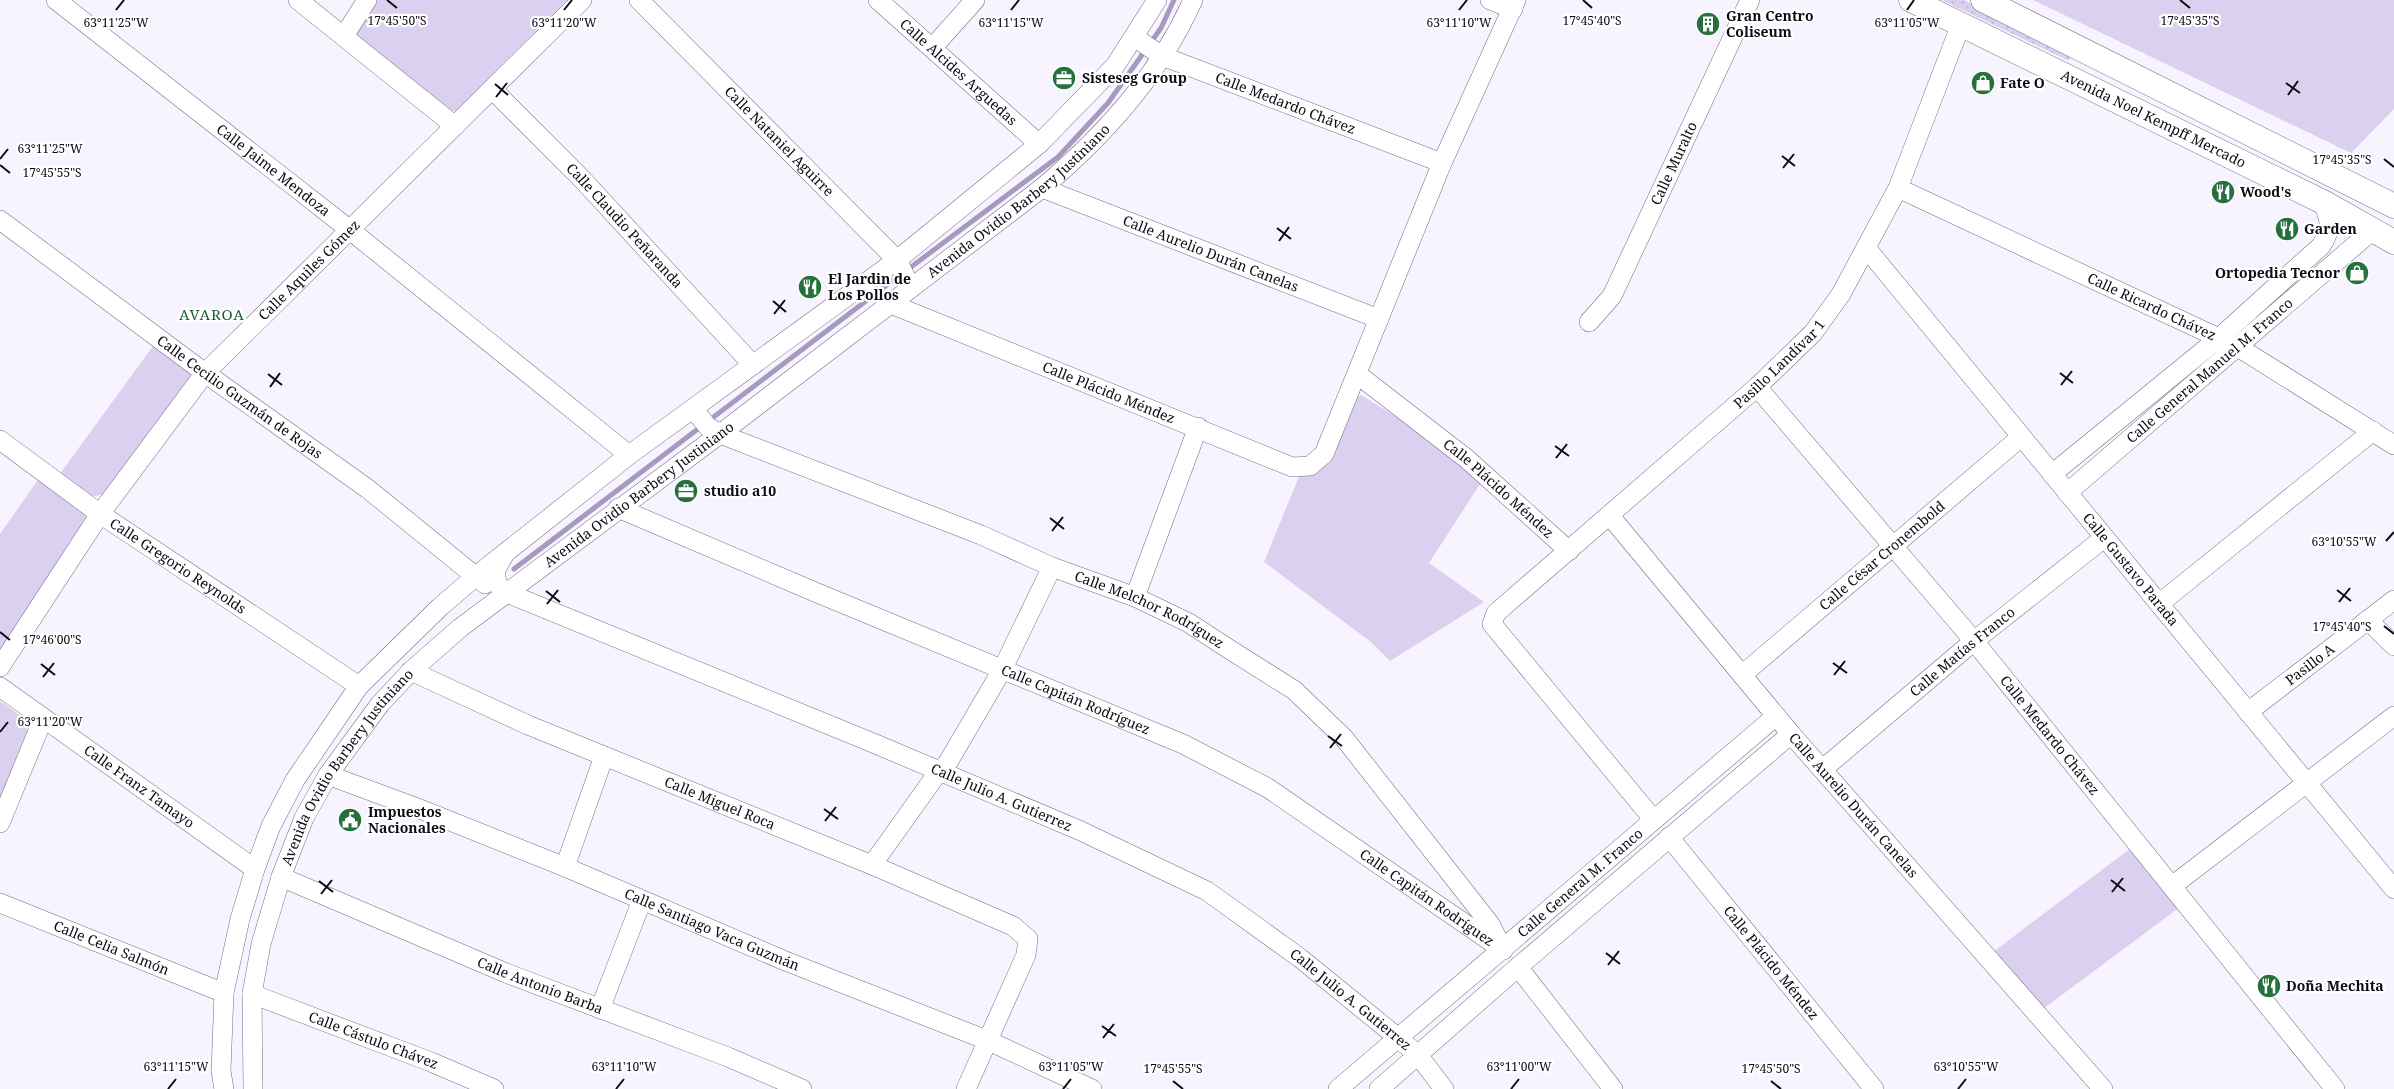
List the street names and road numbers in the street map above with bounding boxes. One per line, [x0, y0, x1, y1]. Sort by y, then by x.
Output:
street label: Calle Alcides Arguedas [896, 14, 1022, 129]
street label: Avenida Noel Kempff Mercado [2058, 65, 2249, 172]
street label: Calle Medardo Chávez [1213, 67, 1358, 138]
street label: Calle Nataniel Aguirre [721, 82, 838, 200]
street label: Calle Muralto [1646, 118, 1701, 208]
street label: Calle Jaime Mendoza [213, 119, 335, 220]
street label: Avenida Ovidio Barbery Justiniano [923, 120, 1114, 282]
street label: Calle Claudio Peñaranda [562, 159, 687, 292]
street label: Calle Aurelio Durán Canelas [1120, 210, 1301, 296]
street label: Calle Aquiles Gómez [254, 215, 364, 324]
street label: Calle Ricardo Chávez [2084, 268, 2219, 344]
street label: Calle General Manuel M. Franco [2122, 293, 2296, 447]
street label: Pasillo Landívar 1 [1729, 315, 1829, 412]
street label: Calle Cecilio Guzmán de Rojas [153, 331, 327, 463]
street label: Calle Plácido Méndez [1040, 357, 1178, 428]
street label: Avenida Ovidio Barbery Justiniano [540, 417, 737, 571]
street label: Calle Plácido Méndez [1439, 434, 1558, 542]
street label: Calle César Cronembold [1815, 496, 1949, 614]
street label: Calle Gustavo Parada [2079, 508, 2183, 630]
street label: Calle Gregorio Reynolds [106, 513, 250, 617]
street label: Calle Melchor Rodríguez [1072, 566, 1228, 652]
street label: Calle Matías Franco [1905, 602, 2018, 701]
street label: Pasillo A [2281, 639, 2338, 689]
street label: Calle Capitán Rodríguez [998, 660, 1153, 738]
street label: Avenida Ovidio Barbery Justiniano [276, 665, 417, 868]
street label: Calle Medardo Chávez [1996, 671, 2104, 799]
street label: Calle Aurelio Durán Canelas [1785, 728, 1923, 881]
street label: Calle Franz Tamayo [80, 740, 199, 832]
street label: Calle Julio A. Gutierrez [928, 759, 1075, 835]
street label: Calle Miguel Roca [662, 772, 778, 834]
street label: Calle General M. Franco [1513, 824, 1647, 941]
street label: Calle Capitán Rodríguez [1356, 844, 1498, 950]
street label: Calle Santiago Vaca Guzmán [622, 883, 803, 975]
street label: Calle Plácido Méndez [1720, 901, 1824, 1023]
street label: Calle Celia Salmón [51, 916, 172, 979]
street label: Calle Julio A. Gutierrez [1286, 944, 1416, 1054]
street label: Calle Antonio Barba [474, 952, 606, 1018]
street label: Calle Cástulo Chávez [306, 1006, 441, 1073]

